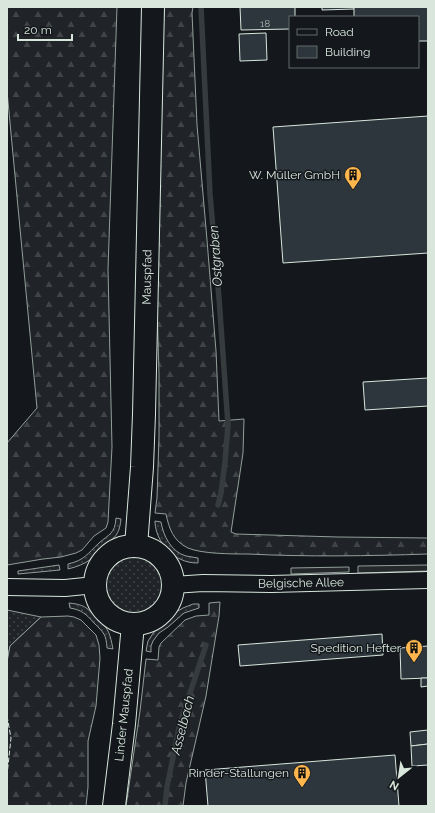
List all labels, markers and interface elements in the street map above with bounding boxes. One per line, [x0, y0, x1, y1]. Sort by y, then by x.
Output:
scale bar [18, 16, 72, 42]
legend [289, 16, 419, 68]
house number: 18 [260, 18, 270, 29]
text: 20 m [24, 23, 52, 37]
text: Road [325, 25, 354, 39]
text: Building [325, 45, 371, 59]
building icon: W. Müller GmbH [343, 165, 363, 190]
place label: W. Müller GmbH [249, 168, 340, 182]
water label: Ostgraben [206, 225, 225, 287]
street label: Mauspfad [140, 249, 154, 305]
street label: Belgische Allee [258, 575, 344, 591]
building icon: Spedition Hefter [404, 638, 424, 663]
place label: Spedition Hefter [310, 641, 402, 655]
street label: Linder Mauspfad [112, 668, 136, 762]
water label: Asselbach [168, 694, 197, 757]
north arrow [379, 757, 419, 797]
building icon: Rinder-Stallungen [292, 763, 312, 788]
place label: Rinder-Stallungen [188, 766, 289, 780]
text: N [387, 777, 401, 793]

